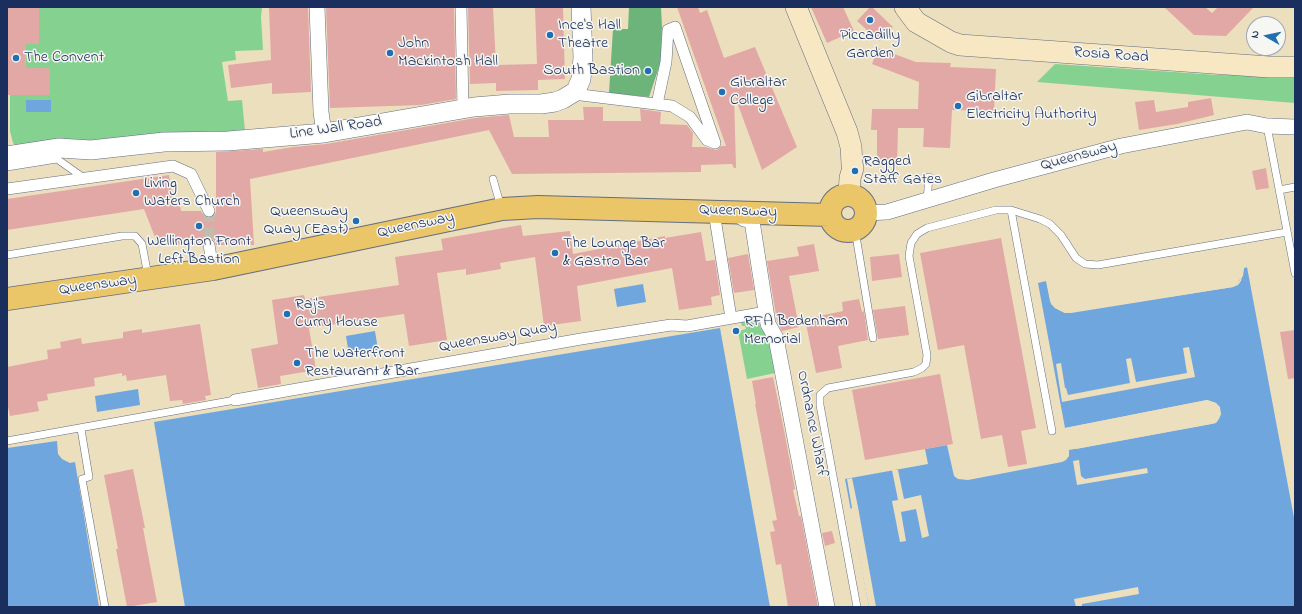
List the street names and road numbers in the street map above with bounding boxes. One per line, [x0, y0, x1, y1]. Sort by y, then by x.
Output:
street label: Rosia Road [1073, 44, 1149, 68]
street label: Line Wall Road [289, 113, 383, 145]
street label: Queensway [1039, 138, 1119, 176]
street label: Queensway [699, 201, 777, 223]
street label: Queensway [376, 209, 456, 243]
street label: Queensway [58, 271, 138, 301]
street label: Queensway Quay [438, 318, 558, 358]
street label: Ordnance Wharf [791, 369, 831, 479]

